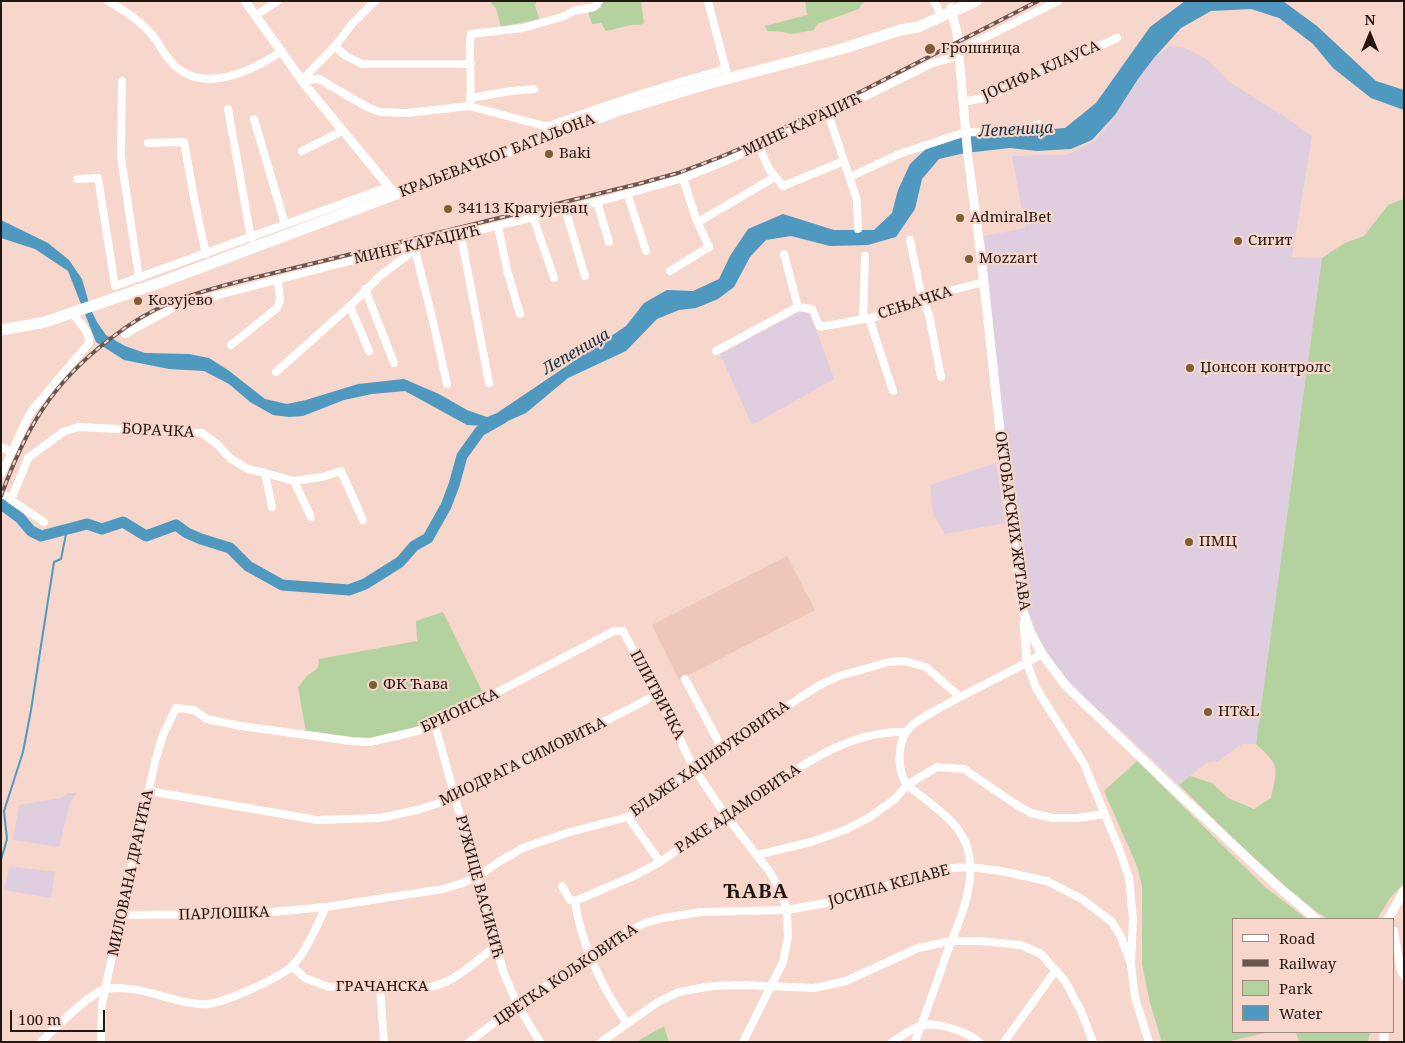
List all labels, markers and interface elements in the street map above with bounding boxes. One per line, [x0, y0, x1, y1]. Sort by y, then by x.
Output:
north arrow [1345, 10, 1395, 60]
text: N [1364, 10, 1376, 29]
street label: ЈОСИФА КЛАУСА [979, 37, 1103, 105]
place label: Грошница [941, 40, 1020, 58]
marker: Грошница [923, 42, 937, 56]
street label: МИНЕ КАРАЏИЋ [740, 90, 864, 160]
street label: КРАЉЕВАЧКОГ БАТАЉОНА [397, 110, 597, 202]
water label: Лепеница [978, 118, 1054, 142]
place label: Baki [559, 145, 591, 163]
marker: Baki [543, 148, 555, 160]
place label: 34113 Крагујевац [458, 200, 588, 218]
marker: 34113 Крагујевац [442, 203, 454, 215]
place label: AdmiralBet [970, 209, 1051, 227]
marker: AdmiralBet [954, 212, 966, 224]
street label: МИНЕ КАРАЏИЋ [352, 222, 482, 268]
place label: Сигит [1248, 232, 1293, 250]
marker: Сигит [1232, 235, 1244, 247]
place label: Mozzart [979, 250, 1038, 268]
marker: Mozzart [963, 253, 975, 265]
street label: СЕЊАЧКА [876, 283, 954, 323]
place label: Козујево [148, 292, 213, 310]
marker: Козујево [132, 295, 144, 307]
water label: Лепеница [539, 325, 613, 379]
place label: Џонсон контролс [1200, 359, 1331, 377]
marker: Џонсон контролс [1184, 362, 1196, 374]
street label: БОРАЧКА [121, 420, 195, 442]
street label: ОКТОБАРСКИХ ЖРТАВА [990, 430, 1034, 612]
place label: ПМЦ [1199, 533, 1237, 551]
marker: ПМЦ [1183, 536, 1195, 548]
street label: ПЛИТВИЧКА [626, 647, 688, 743]
place label: ФК Ћава [383, 676, 449, 694]
marker: ФК Ћава [367, 679, 379, 691]
street label: БРИОНСКА [418, 685, 502, 737]
street label: БЛАЖЕ ХАЏИВУКОВИЋА [627, 697, 793, 821]
place label: HT&L [1218, 703, 1259, 721]
marker: HT&L [1202, 706, 1214, 718]
street label: МИОДРАГА СИМОВИЋА [437, 714, 609, 810]
street label: РАКЕ АДАМОВИЋА [672, 761, 804, 857]
street label: МИЛОВАНА ДРАГИЋА [105, 788, 157, 958]
street label: РУЖИЦЕ ВАСИКИЋ [451, 813, 507, 961]
street label: ЈОСИПА КЕЛАВЕ [826, 861, 952, 911]
district label: ЋАВА [723, 880, 789, 904]
street label: ПАРЛОШКА [178, 903, 270, 925]
legend [1232, 918, 1395, 1033]
street label: ЦВЕТКА КОЉКОВИЋА [491, 920, 641, 1030]
text: Road [1279, 928, 1315, 948]
text: Railway [1279, 953, 1336, 973]
street label: ГРАЧАНСКА [336, 978, 428, 996]
text: Park [1279, 978, 1312, 998]
scale bar [12, 1000, 108, 1032]
text: Water [1279, 1003, 1322, 1023]
text: 100 m [18, 1009, 61, 1029]

